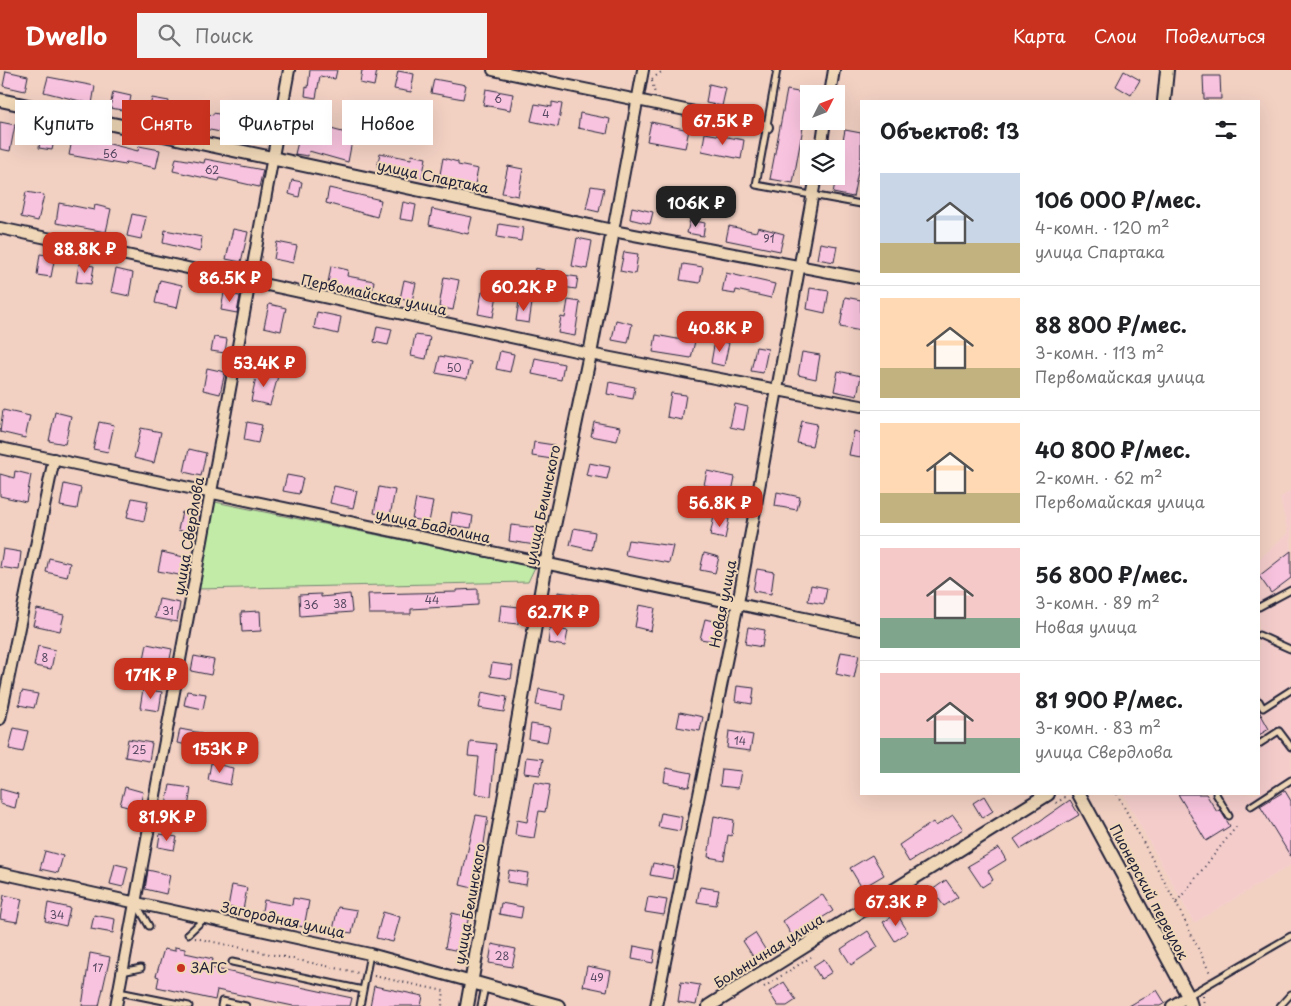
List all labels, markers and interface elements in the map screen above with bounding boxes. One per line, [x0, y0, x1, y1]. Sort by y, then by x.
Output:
search box [137, 13, 487, 58]
text: Dwello [25, 17, 107, 53]
icon: search [155, 21, 183, 49]
text: Поиск [195, 21, 253, 49]
text: Карта [1013, 22, 1066, 49]
text: Слои [1094, 22, 1137, 49]
text: Поделиться [1165, 22, 1266, 49]
north arrow [800, 85, 845, 130]
map controls [800, 85, 845, 185]
house number: 6 [494, 90, 502, 107]
chip: Купить [15, 100, 112, 145]
chip: Снять [122, 100, 210, 145]
chip: Фильтры [220, 100, 332, 145]
chip: Новое [342, 100, 433, 145]
pin: 67.5K ₽ [677, 104, 769, 146]
house number: 4 [542, 105, 550, 122]
text: 67.5K ₽ [693, 108, 753, 132]
text: Объектов: 13 [880, 114, 1020, 146]
icon: filters [1212, 116, 1240, 144]
button: layers [800, 140, 845, 185]
house number: 56 [103, 145, 118, 162]
street label: улица Спартака [375, 154, 491, 199]
house number: 62 [205, 161, 219, 178]
text: 106 000 ₽/мес. [1035, 183, 1201, 215]
pin: 106K ₽ [655, 186, 737, 228]
text: 106K ₽ [667, 190, 725, 214]
icon: home [920, 193, 980, 253]
text: 4-комн. · 120 m² [1035, 215, 1170, 239]
house number: 91 [763, 230, 775, 247]
pin: 88.8K ₽ [39, 232, 131, 274]
text: 88.8K ₽ [54, 236, 116, 260]
text: улица Спартака [1035, 239, 1165, 263]
pin: 86.5K ₽ [184, 260, 276, 303]
text: 86.5K ₽ [199, 265, 261, 289]
street label: Первомайская улица [299, 269, 449, 320]
pin: 60.2K ₽ [478, 270, 570, 312]
text: 60.2K ₽ [491, 274, 557, 298]
text: 88 800 ₽/мес. [1035, 308, 1187, 340]
pin: 40.8K ₽ [674, 310, 766, 353]
text: 40.8K ₽ [688, 315, 752, 339]
icon: home [920, 318, 980, 378]
text: 3-комн. · 113 m² [1035, 340, 1164, 364]
pin: 53.4K ₽ [218, 346, 310, 388]
text: 53.4K ₽ [233, 350, 295, 374]
house number: 50 [446, 359, 462, 376]
text: Первомайская улица [1035, 364, 1205, 388]
text: 40 800 ₽/мес. [1035, 433, 1190, 465]
street label: улица Белинского [520, 443, 566, 567]
icon: home [920, 443, 980, 503]
text: 2-комн. · 62 m² [1035, 465, 1162, 489]
street label: улица Свердлова [168, 475, 209, 597]
pin: 56.8K ₽ [674, 486, 766, 528]
text: Первомайская улица [1035, 489, 1205, 513]
text: 56.8K ₽ [689, 490, 751, 514]
street label: улица Бадюлина [374, 503, 493, 548]
street label: Новая улица [704, 558, 741, 650]
text: 56 800 ₽/мес. [1035, 558, 1188, 590]
icon: home [920, 568, 980, 628]
text: 3-комн. · 89 m² [1035, 590, 1160, 614]
house number: 44 [425, 591, 439, 608]
pin: 62.7K ₽ [512, 594, 604, 637]
house number: 38 [333, 595, 347, 612]
house number: 36 [304, 596, 319, 613]
text: 62.7K ₽ [527, 599, 589, 623]
house number: 31 [162, 602, 174, 619]
text: Новая улица [1035, 614, 1137, 638]
house number: 8 [42, 649, 49, 666]
pin: 171K ₽ [110, 658, 192, 700]
text: 171K ₽ [125, 662, 177, 686]
text: 81 900 ₽/мес. [1035, 683, 1183, 715]
icon: home [920, 693, 980, 753]
text: 3-комн. · 83 m² [1035, 715, 1161, 739]
pin: 153K ₽ [179, 732, 261, 774]
house number: 14 [734, 732, 746, 749]
text: 153K ₽ [192, 736, 248, 760]
text: улица Свердлова [1035, 739, 1172, 763]
house number: 25 [132, 741, 146, 758]
pin: 81.9K ₽ [121, 800, 213, 842]
text: 81.9K ₽ [138, 804, 196, 828]
street label: Пионерский переулок [1105, 820, 1194, 964]
street label: улица Белинского [449, 842, 490, 966]
pin: 67.3K ₽ [850, 884, 942, 927]
text: 67.3K ₽ [865, 889, 927, 913]
street label: Загородная улица [219, 896, 347, 943]
house number: 34 [50, 906, 64, 923]
street label: Больничная улица [710, 908, 828, 993]
house number: 28 [495, 947, 509, 964]
place label: ЗАГС [190, 957, 228, 978]
house number: 17 [93, 959, 104, 976]
marker: ЗАГС [175, 962, 187, 974]
house number: 49 [590, 969, 604, 986]

